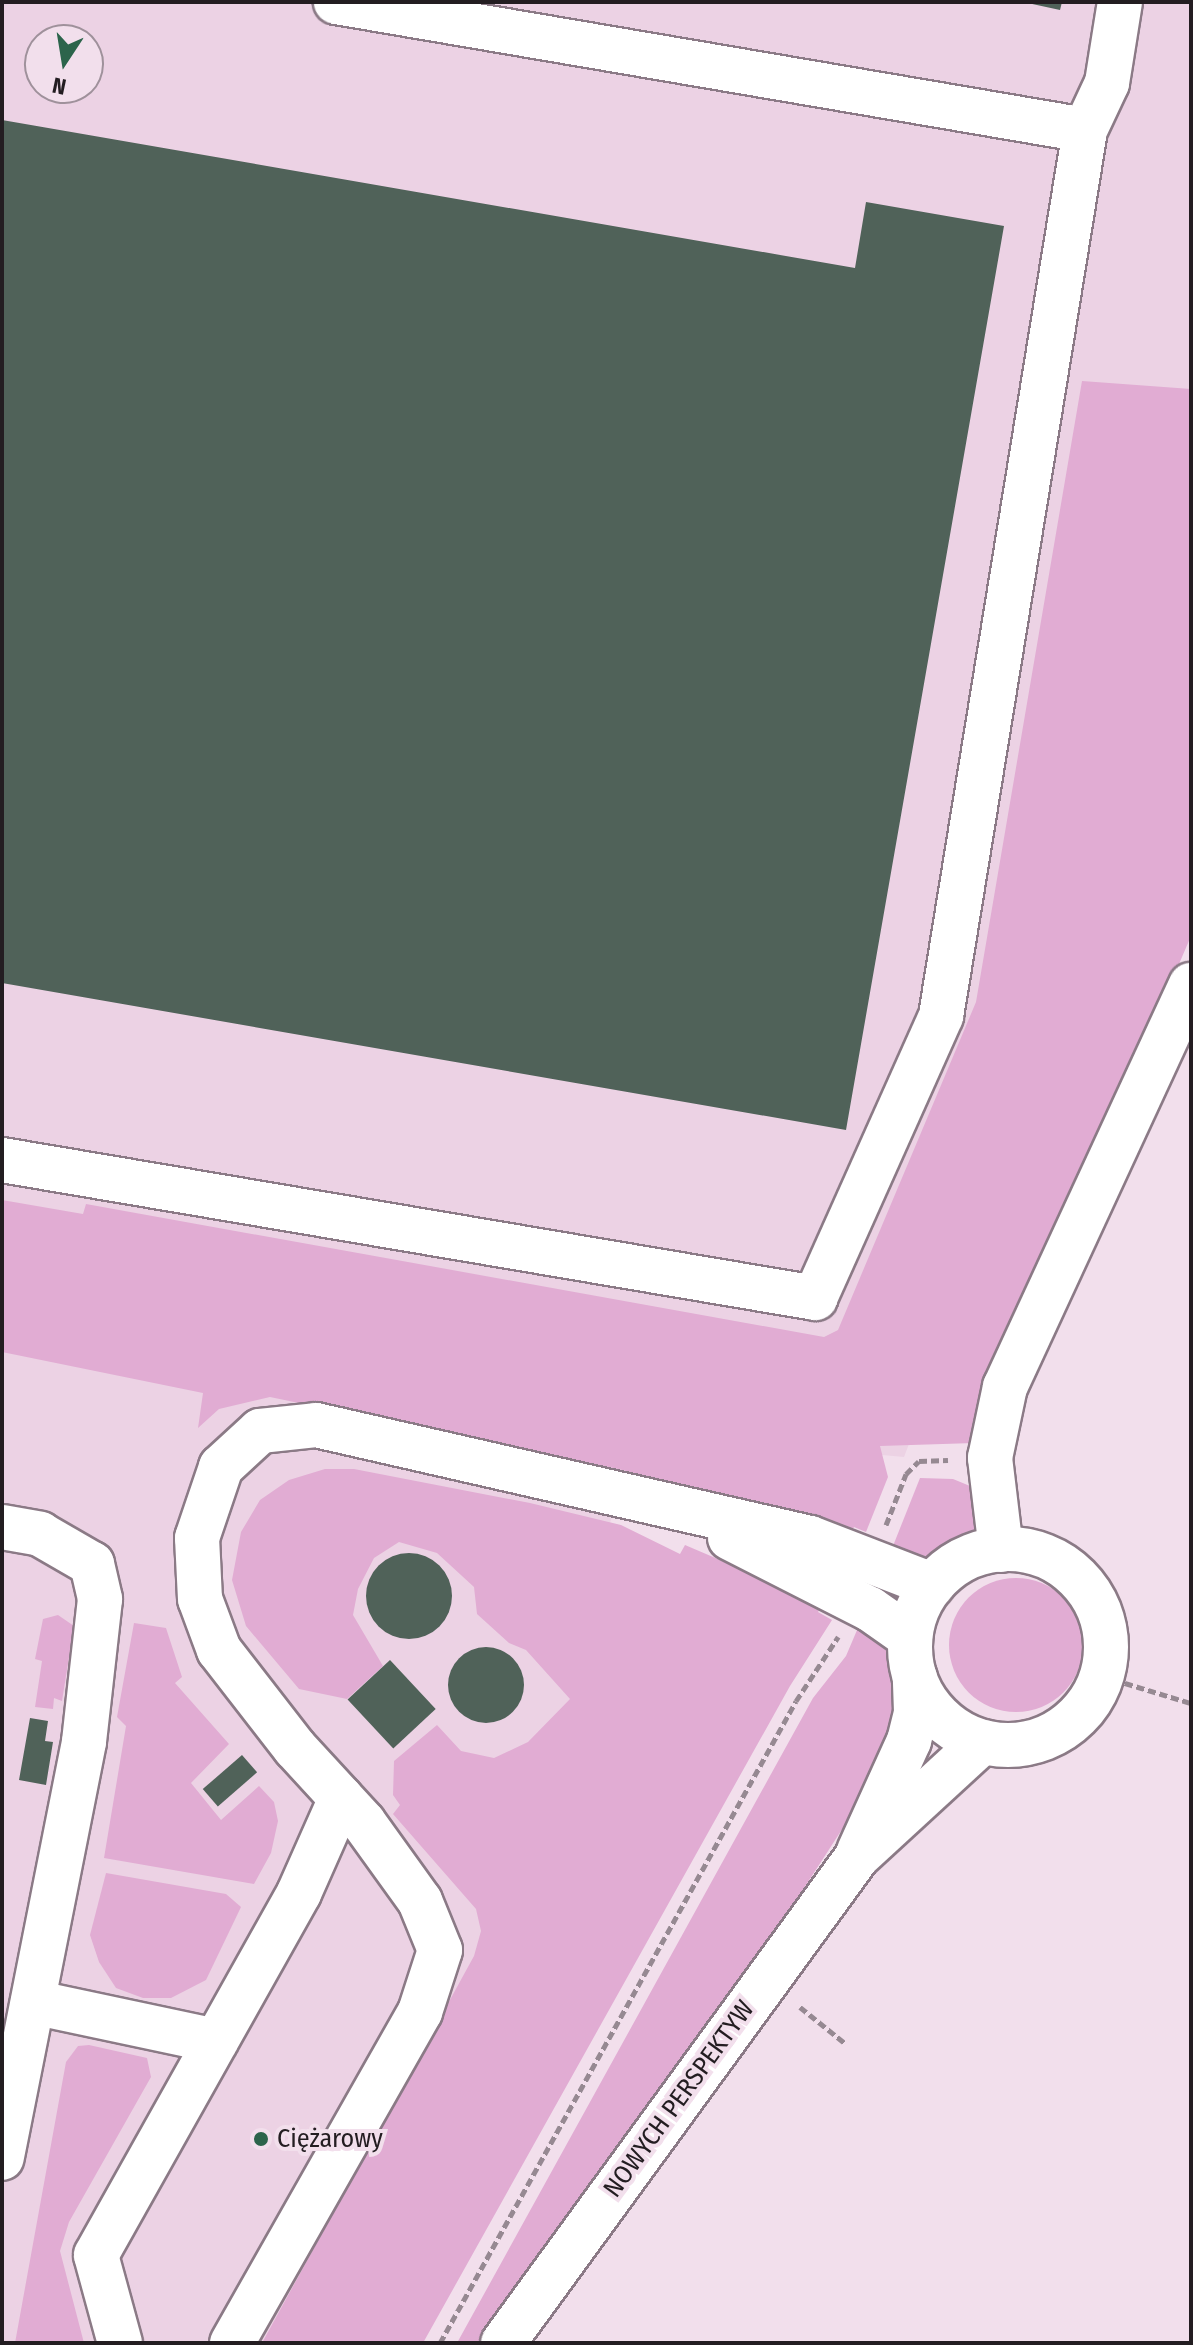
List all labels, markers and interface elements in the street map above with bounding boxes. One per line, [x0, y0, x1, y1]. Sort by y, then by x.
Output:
north arrow [24, 24, 104, 104]
text: N [50, 71, 69, 101]
street label: NOWYCH PERSPEKTYW [597, 1995, 761, 2203]
place label: Ciężarowy [277, 2123, 383, 2155]
marker: Ciężarowy [252, 2130, 270, 2148]

